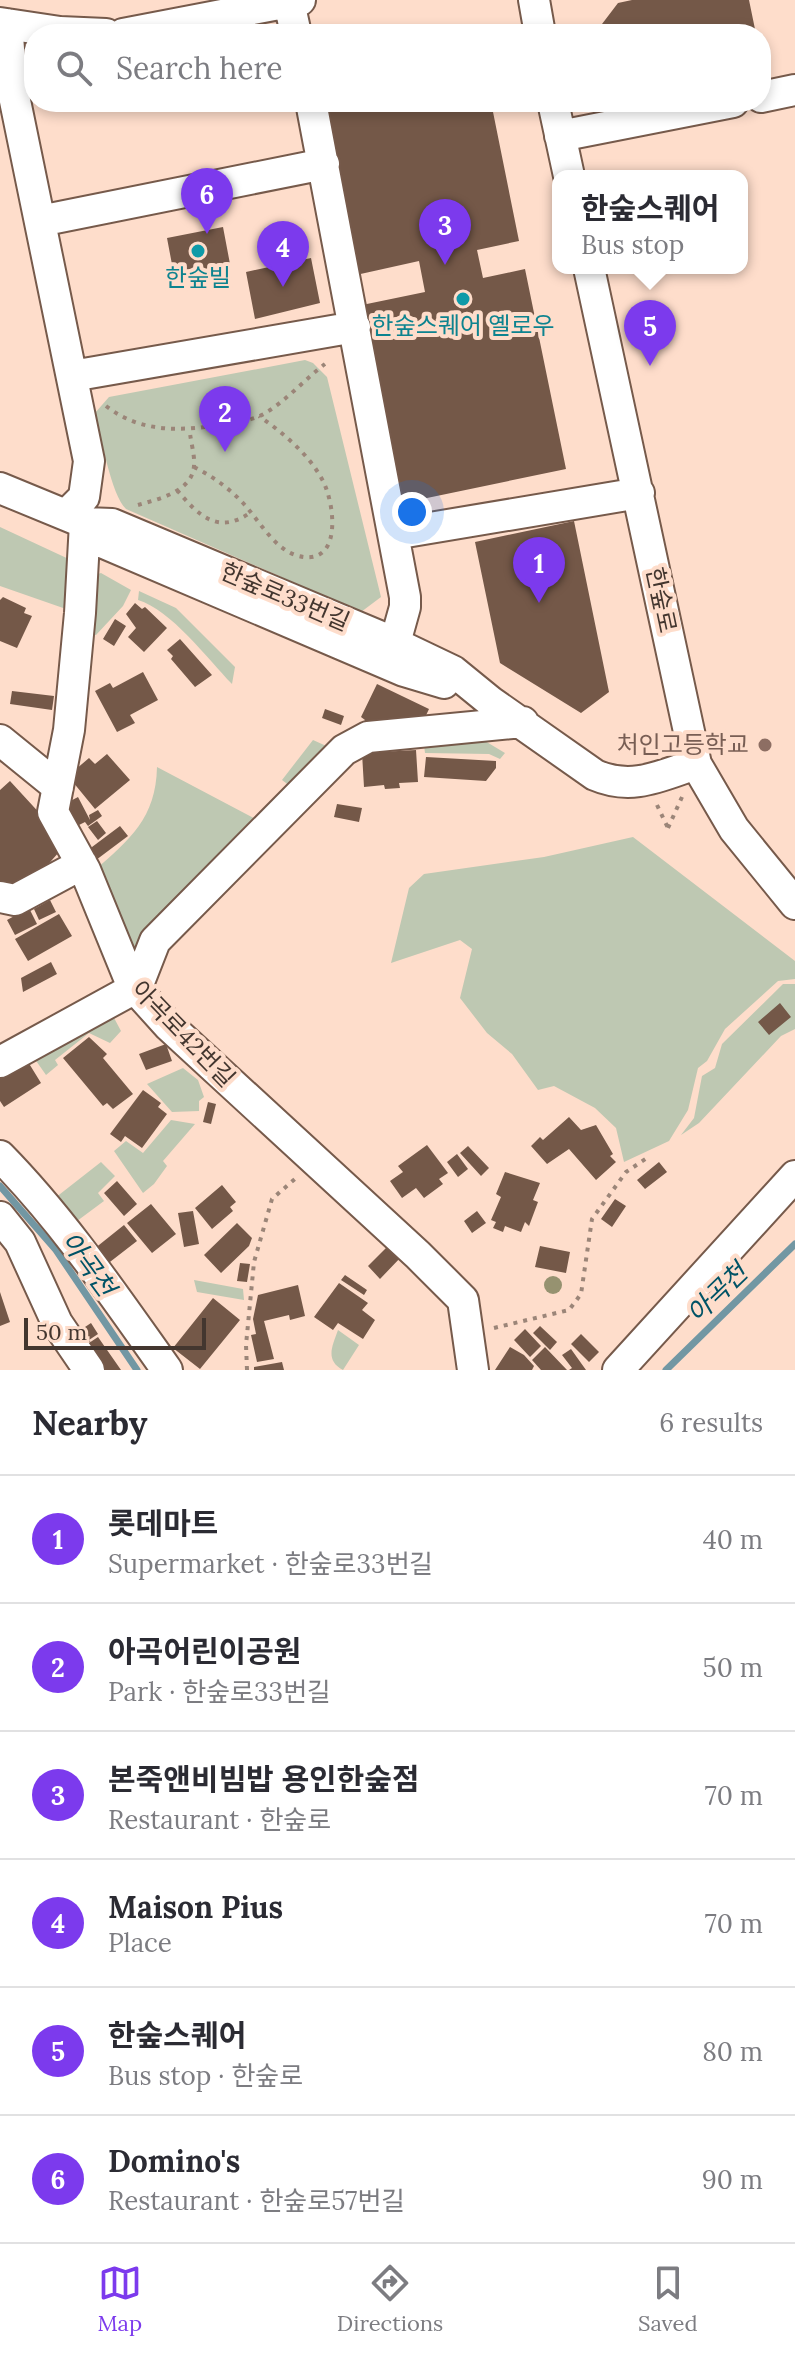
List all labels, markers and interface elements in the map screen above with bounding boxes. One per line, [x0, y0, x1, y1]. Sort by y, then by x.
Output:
search box [24, 24, 771, 112]
icon: search [52, 46, 96, 90]
text: Search here [116, 49, 283, 87]
pin: 6 [181, 168, 233, 234]
popup [552, 170, 748, 274]
text: 한숲스퀘어 [581, 189, 719, 227]
pin: 3 [419, 199, 471, 265]
pin: 4 [257, 221, 309, 287]
text: Bus stop [581, 228, 684, 261]
marker: 한숲빌 [189, 242, 207, 260]
place label: 한숲빌 [165, 262, 231, 293]
marker: 한숲스퀘어 옐로우 [454, 290, 472, 308]
pin: 5 [624, 300, 676, 366]
place label: 한숲스퀘어 옐로우 [372, 310, 554, 341]
pin: 2 [199, 386, 251, 452]
your location [392, 492, 432, 532]
pin: 1 [513, 537, 565, 603]
street label: 한숲로33번길 [216, 555, 354, 638]
street label: 한숲로 [639, 564, 684, 636]
place label: 처인고등학교 [617, 729, 749, 760]
marker: 처인고등학교 [756, 736, 774, 754]
street label: 아곡로42번길 [125, 974, 242, 1093]
water label: 아곡천 [54, 1225, 125, 1305]
water label: 아곡천 [679, 1254, 756, 1329]
scale bar [24, 1314, 206, 1350]
text: 50 m [36, 1318, 87, 1346]
text: Nearby [32, 1401, 148, 1444]
text: 6 results [659, 1406, 763, 1439]
text: 롯데마트 [108, 1504, 218, 1542]
text: 1 [53, 1523, 63, 1556]
text: 40 m [703, 1523, 763, 1556]
text: Supermarket · 한숲로33번길 [108, 1547, 433, 1580]
text: 아곡어린이공원 [108, 1632, 301, 1670]
text: 2 [51, 1651, 65, 1684]
text: 50 m [703, 1651, 763, 1684]
text: Park · 한숲로33번길 [108, 1675, 331, 1708]
text: 본죽앤비빔밥 용인한숲점 [108, 1760, 420, 1798]
text: 3 [51, 1779, 65, 1812]
text: 70 m [705, 1779, 763, 1812]
text: Restaurant · 한숲로 [108, 1803, 331, 1836]
text: Maison Pius [108, 1888, 283, 1926]
text: 4 [51, 1907, 65, 1940]
text: 70 m [705, 1907, 763, 1940]
text: Place [108, 1926, 172, 1959]
text: 한숲스퀘어 [108, 2016, 246, 2054]
text: 5 [51, 2035, 65, 2068]
text: 80 m [702, 2035, 763, 2068]
text: Bus stop · 한숲로 [108, 2059, 303, 2092]
text: Domino's [108, 2142, 240, 2180]
text: 6 [51, 2163, 65, 2196]
text: 90 m [702, 2163, 763, 2196]
text: Restaurant · 한숲로57번길 [108, 2184, 405, 2217]
tab: Map [97, 2261, 142, 2337]
tab: Directions [337, 2261, 443, 2337]
tab: Saved [638, 2261, 698, 2337]

